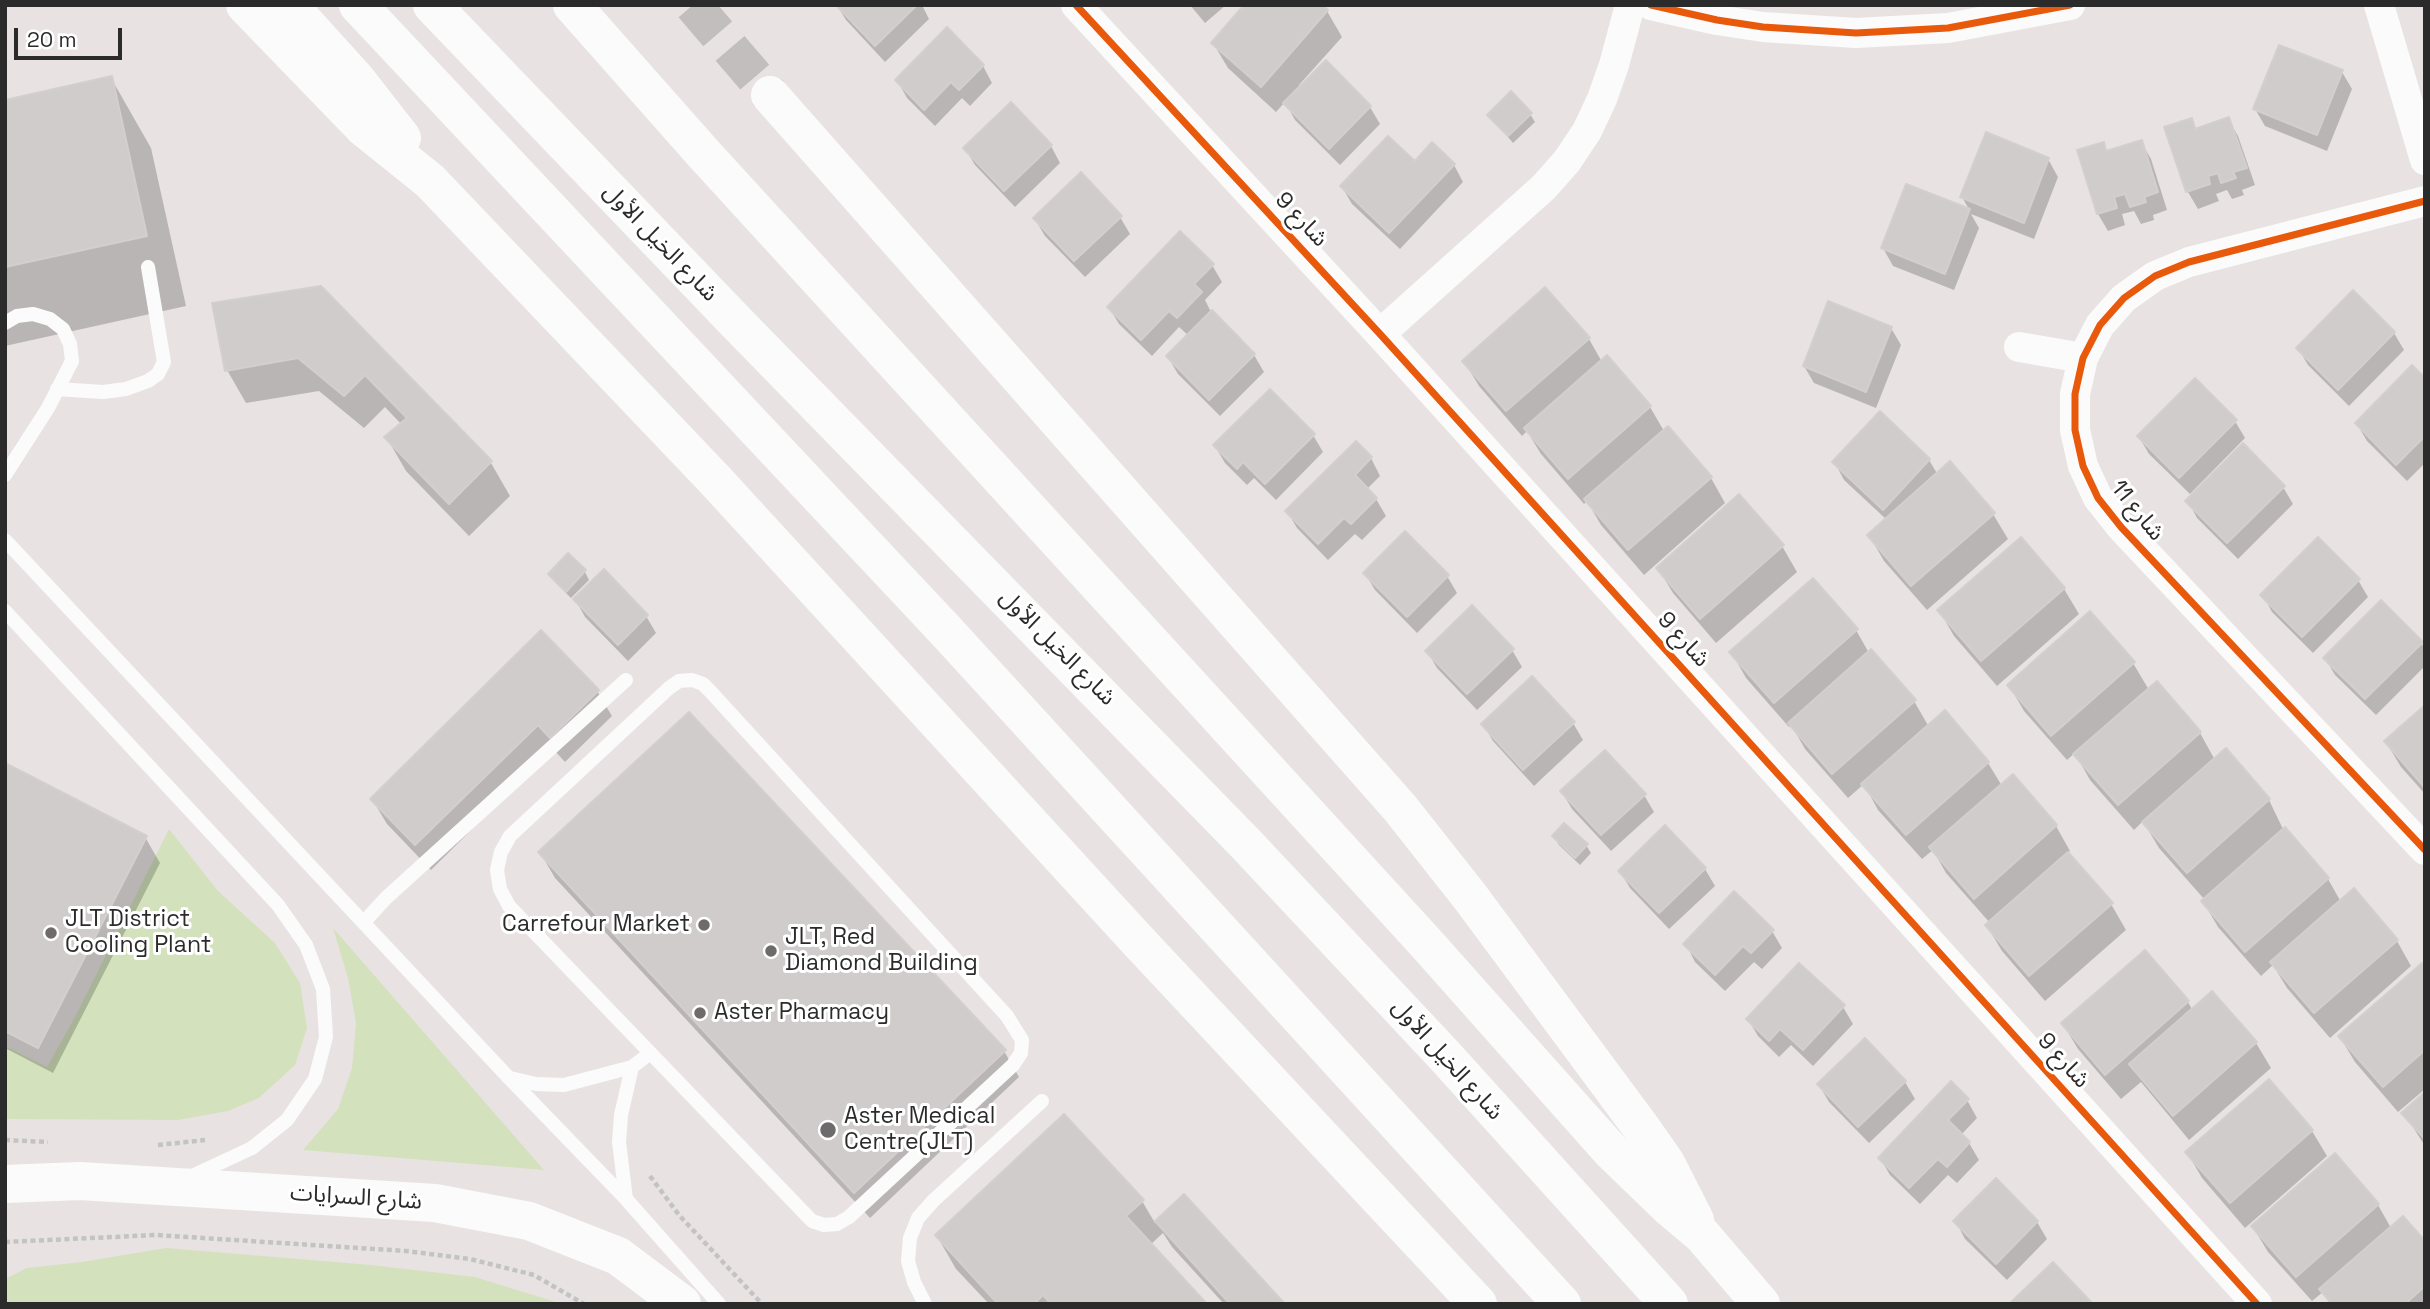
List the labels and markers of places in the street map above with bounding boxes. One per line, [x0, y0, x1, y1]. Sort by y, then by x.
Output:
place label: JLT District Cooling Plant [65, 906, 211, 960]
place label: Carrefour Market [502, 911, 690, 939]
marker: Carrefour Market [696, 917, 712, 933]
place label: JLT, Red Diamond Building [785, 924, 978, 978]
marker: JLT District Cooling Plant [43, 925, 59, 941]
marker: JLT, Red Diamond Building [763, 943, 779, 959]
place label: Aster Pharmacy [714, 999, 889, 1027]
marker: Aster Pharmacy [692, 1005, 708, 1021]
place label: Aster Medical Centre(JLT) [844, 1103, 995, 1157]
marker: Aster Medical Centre(JLT) [818, 1120, 838, 1140]

